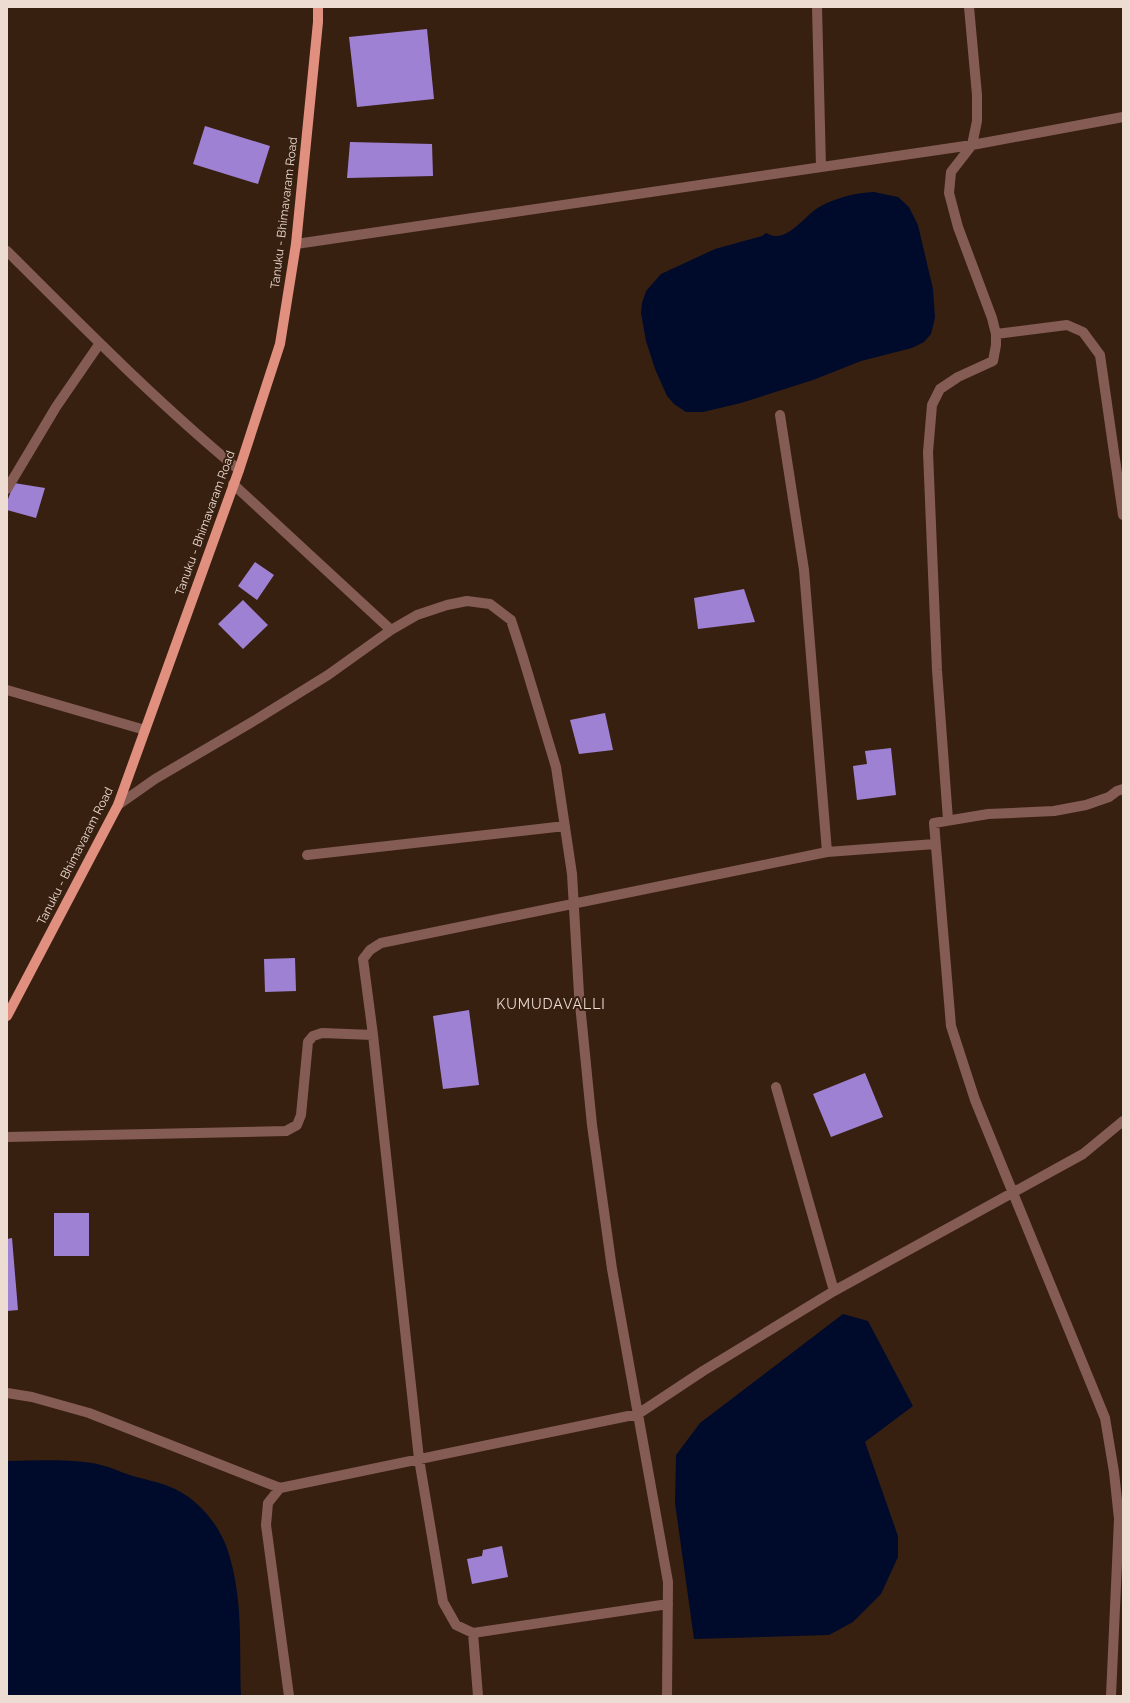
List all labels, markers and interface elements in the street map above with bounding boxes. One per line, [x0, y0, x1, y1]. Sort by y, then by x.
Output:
street label: Tanuku - Bhimavaram Road [268, 136, 300, 290]
street label: Tanuku - Bhimavaram Road [172, 449, 238, 597]
street label: Tanuku - Bhimavaram Road [34, 785, 116, 927]
district label: KUMUDAVALLI [496, 996, 606, 1012]

